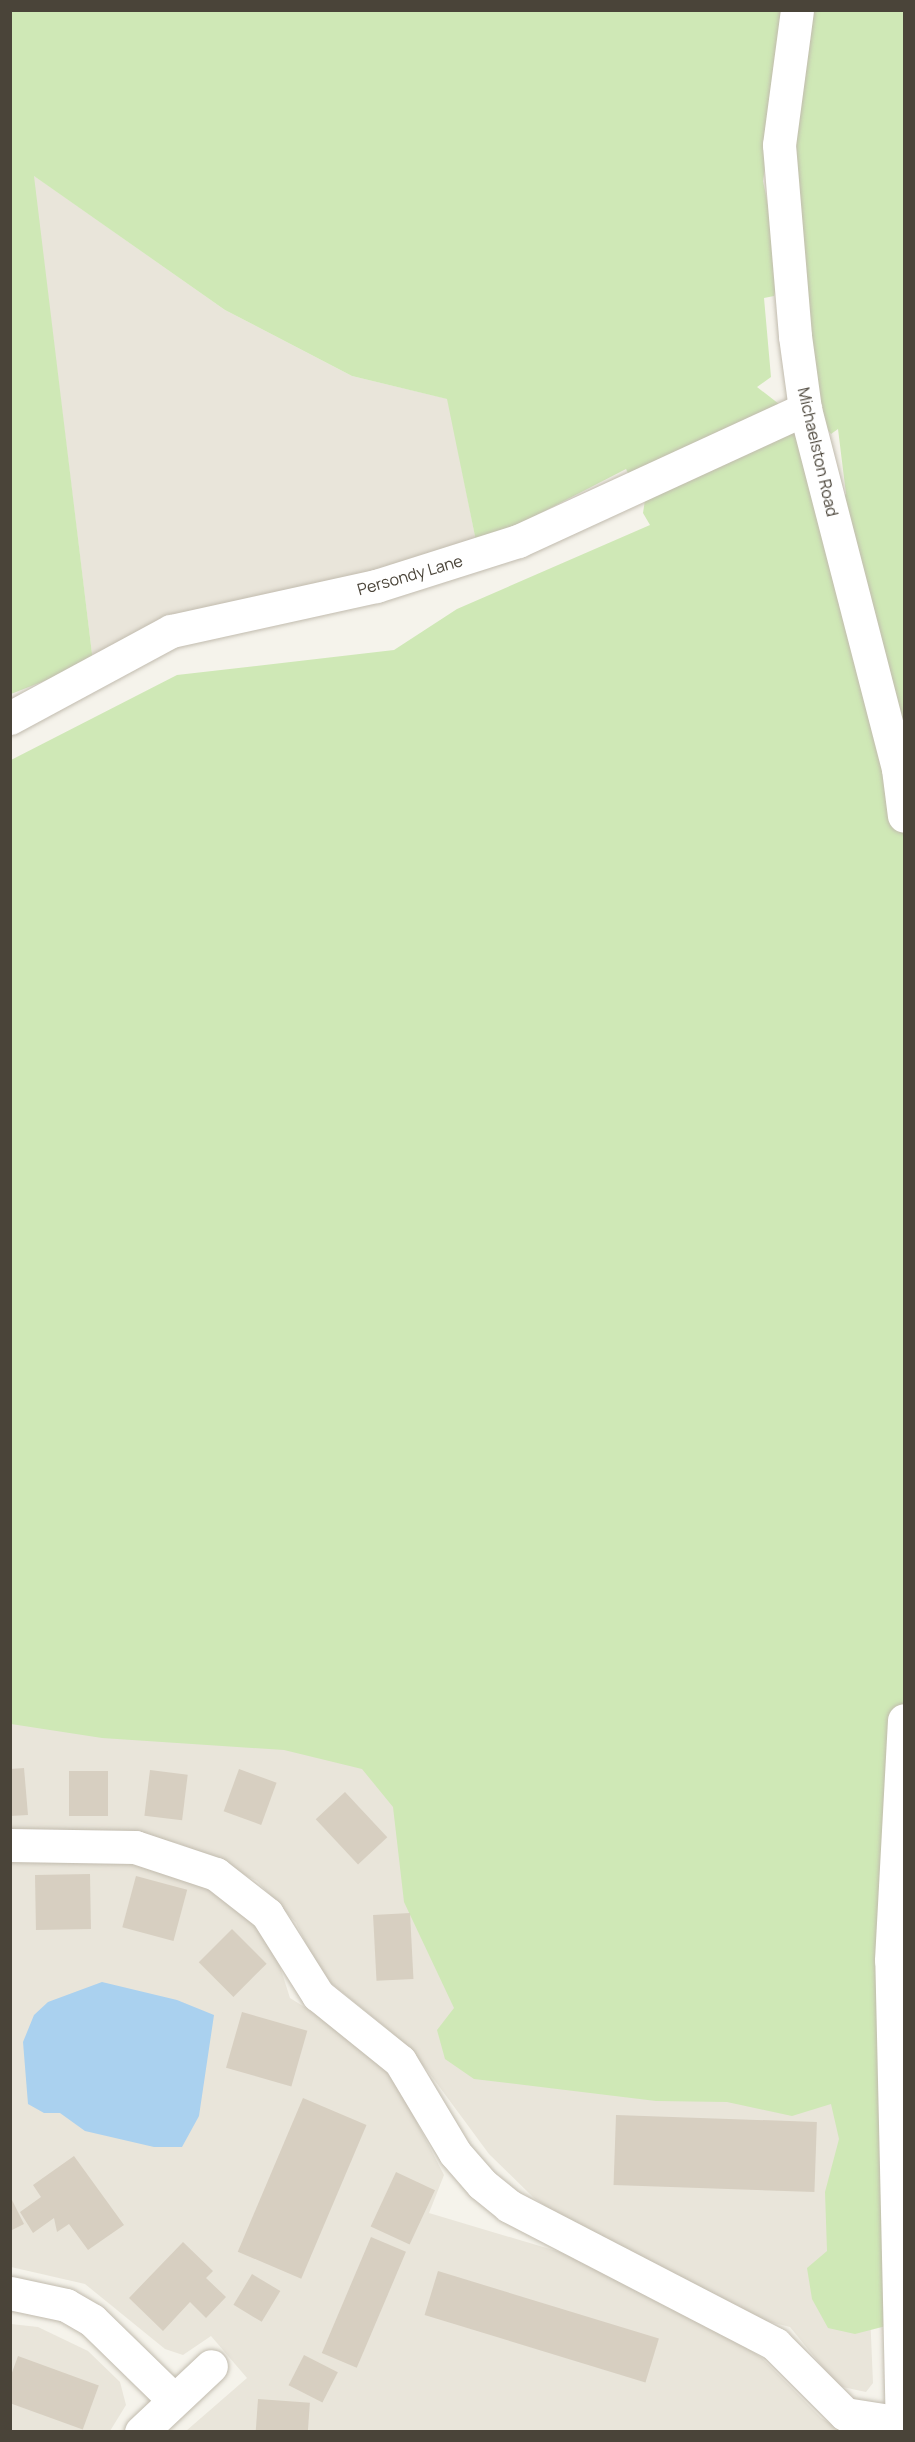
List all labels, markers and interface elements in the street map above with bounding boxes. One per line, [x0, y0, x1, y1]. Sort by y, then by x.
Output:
street label: Michaelston Road [794, 385, 842, 519]
street label: Persondy Lane [355, 551, 465, 599]

